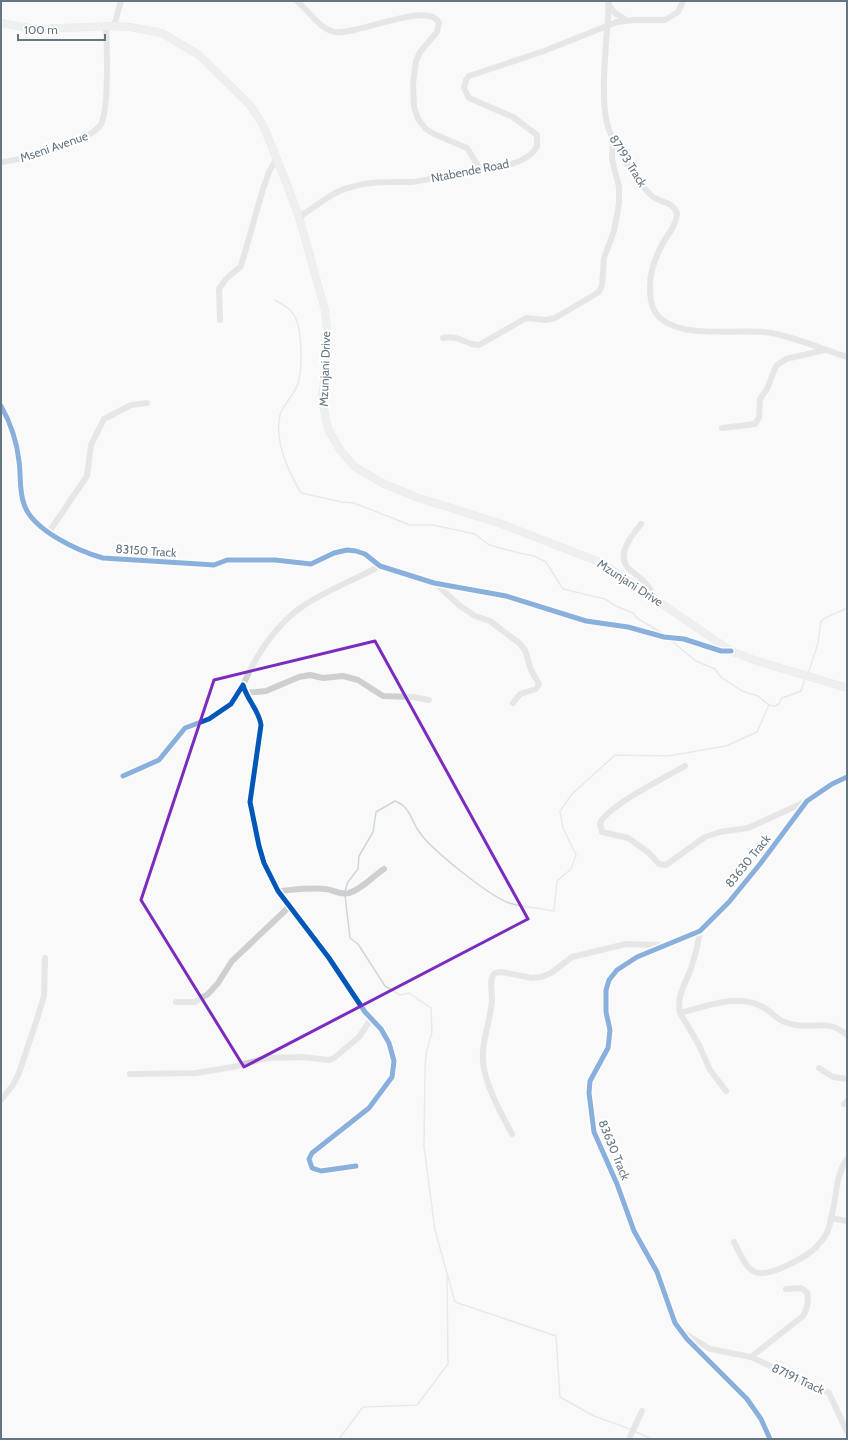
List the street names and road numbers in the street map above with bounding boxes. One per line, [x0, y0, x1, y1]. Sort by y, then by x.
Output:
street label: Mseni Avenue [18, 128, 90, 165]
street label: 87193 Track [606, 132, 651, 190]
street label: Ntabende Road [430, 156, 510, 185]
street label: Mzunjani Drive [316, 331, 333, 407]
street label: 83150 Track [115, 541, 178, 560]
street label: Mzunjani Drive [595, 556, 666, 609]
street label: 83630 Track [722, 831, 774, 890]
street label: 83630 Track [596, 1117, 634, 1183]
street label: 87191 Track [770, 1360, 827, 1398]

